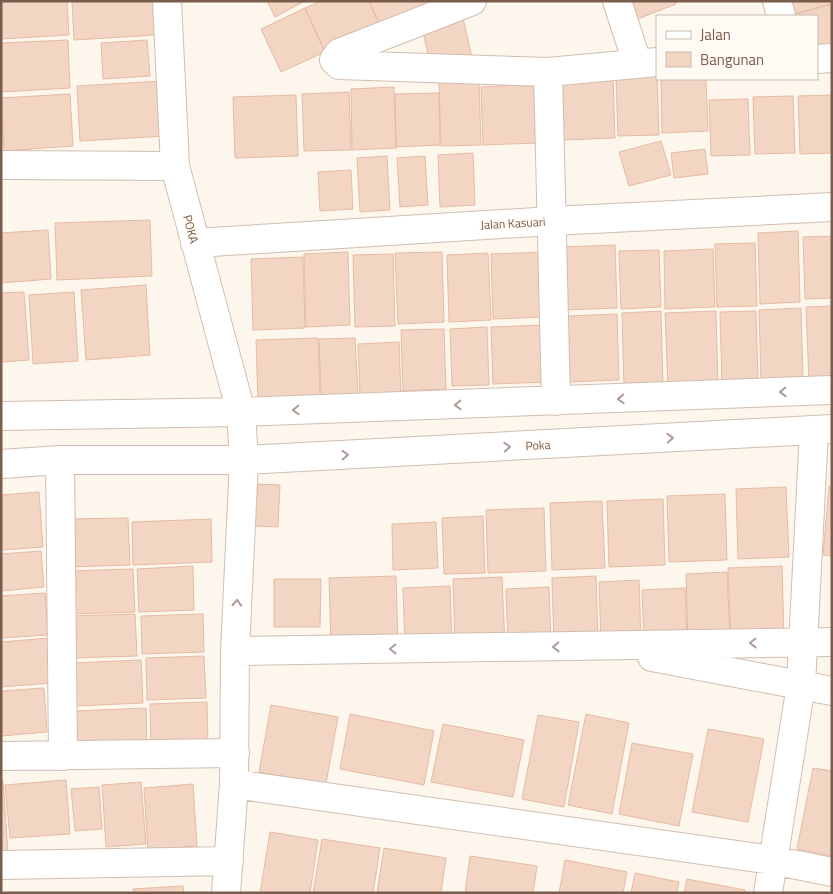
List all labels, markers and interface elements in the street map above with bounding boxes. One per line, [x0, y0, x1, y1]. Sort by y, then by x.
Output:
legend [656, 15, 818, 80]
text: Jalan [700, 23, 731, 46]
text: Bangunan [700, 48, 764, 71]
street label: Jalan Kasuari [480, 212, 546, 234]
street label: POKA [178, 213, 204, 245]
one-way arrow [779, 387, 786, 397]
one-way arrow [616, 393, 624, 404]
one-way arrow [454, 399, 462, 410]
one-way arrow [292, 405, 300, 415]
one-way arrow [666, 432, 674, 443]
street label: Poka [525, 435, 551, 455]
one-way arrow [504, 441, 512, 452]
one-way arrow [341, 450, 349, 461]
one-way arrow [232, 598, 243, 606]
one-way arrow [749, 638, 757, 648]
one-way arrow [552, 642, 560, 652]
one-way arrow [389, 644, 397, 654]

